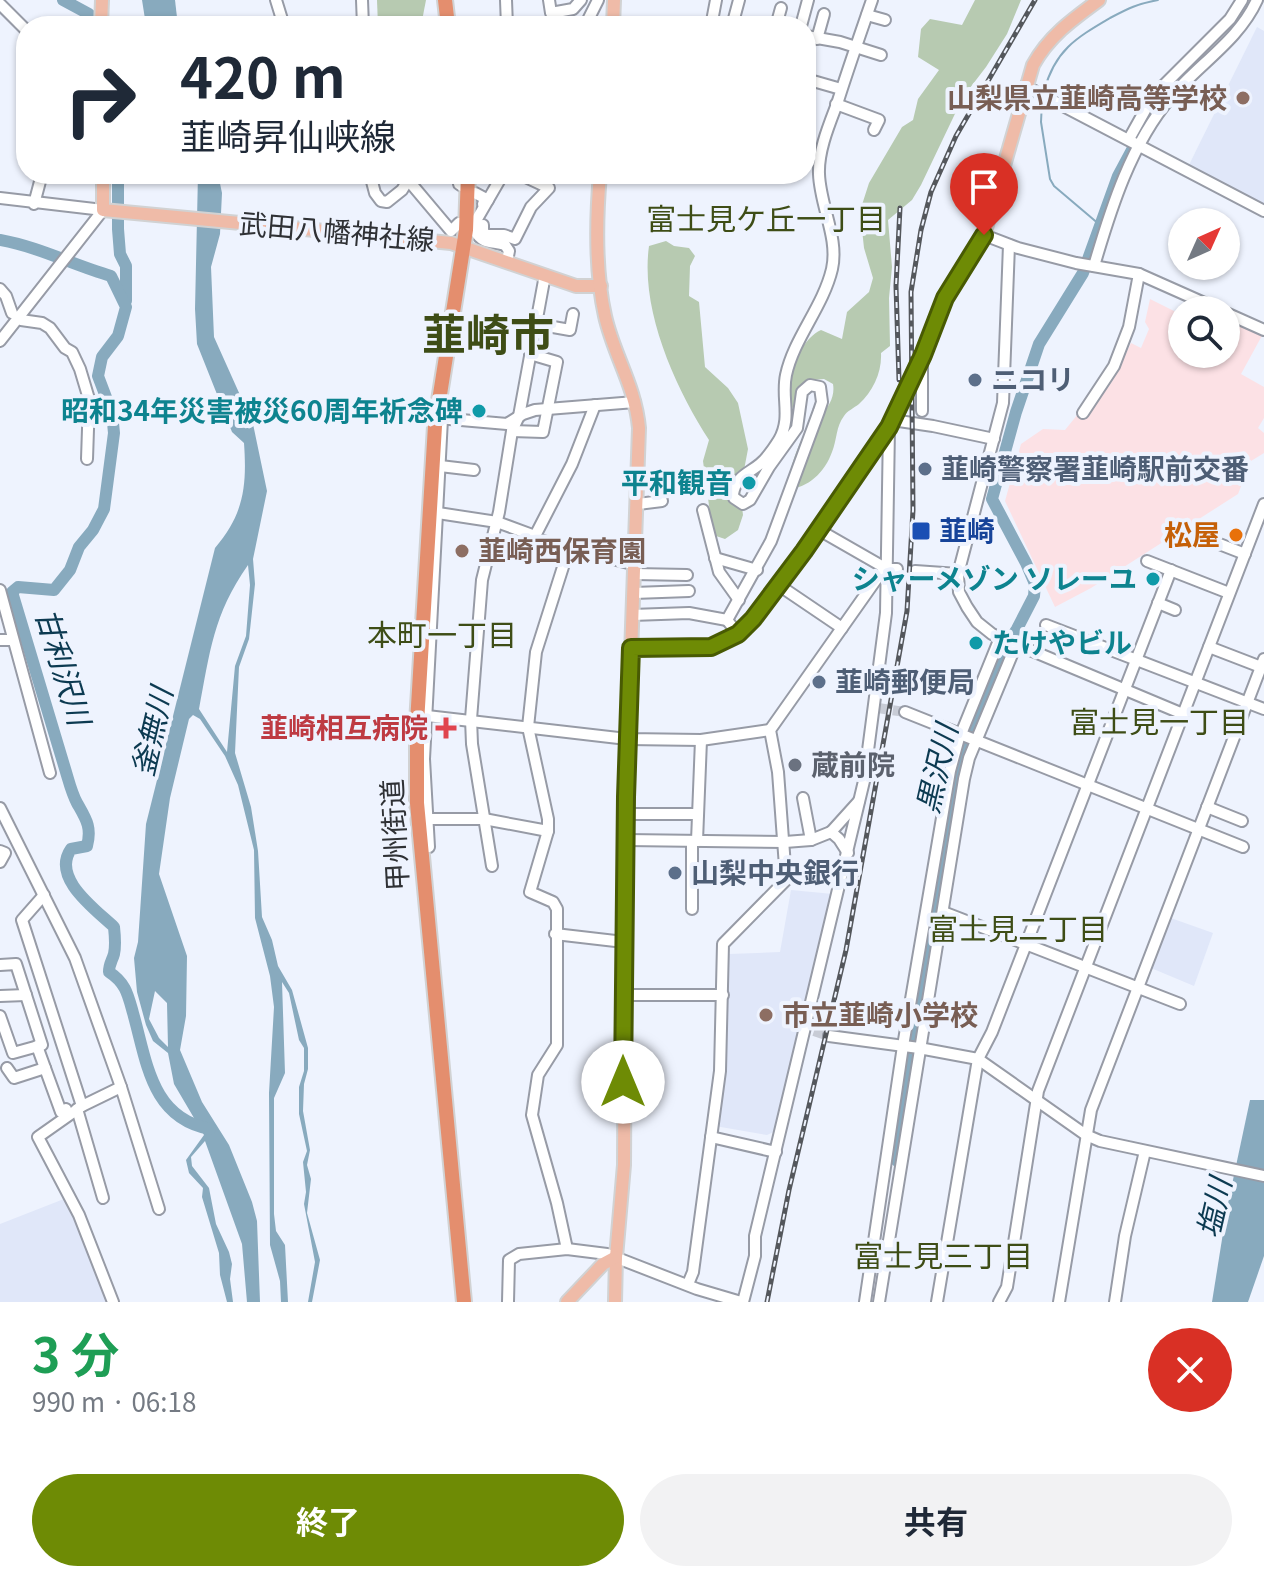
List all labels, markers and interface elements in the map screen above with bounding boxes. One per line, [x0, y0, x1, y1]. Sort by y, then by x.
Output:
text: 420 m [180, 33, 346, 114]
icon: right [48, 48, 152, 152]
place label: 山梨県立韮崎高等学校 [947, 76, 1227, 116]
marker: 山梨県立韮崎高等学校 [1234, 89, 1252, 107]
text: 韮崎昇仙峡線 [180, 108, 396, 160]
pin [950, 153, 1018, 235]
icon: arrive [962, 165, 1006, 209]
district label: 富士見ケ丘一丁目 [646, 195, 886, 239]
street label: 武田八幡神社線 [238, 202, 437, 258]
north arrow [1168, 208, 1240, 280]
map controls [1168, 208, 1240, 368]
button: search [1168, 296, 1240, 368]
district label: 韮崎市 [422, 300, 554, 364]
place label: ニコリ [991, 358, 1075, 398]
marker: ニコリ [966, 371, 984, 389]
place label: 昭和34年災害被災60周年祈念碑 [61, 389, 463, 429]
marker: 昭和34年災害被災60周年祈念碑 [470, 402, 488, 420]
place label: 韮崎警察署韮崎駅前交番 [941, 447, 1249, 487]
marker: 韮崎警察署韮崎駅前交番 [916, 460, 934, 478]
place label: 平和観音 [621, 461, 733, 501]
marker: 平和観音 [740, 474, 758, 492]
place label: 韮崎 [939, 509, 995, 549]
place label: 松屋 [1164, 513, 1220, 553]
marker: 韮崎 [910, 520, 932, 542]
marker: 松屋 [1227, 526, 1245, 544]
place label: 韮崎西保育園 [478, 529, 646, 569]
marker: 韮崎西保育園 [453, 542, 471, 560]
place label: シャーメゾン ソレーユ [852, 557, 1137, 597]
marker: シャーメゾン ソレーユ [1144, 570, 1162, 588]
water label: 甘利沢川 [26, 602, 104, 733]
district label: 本町一丁目 [367, 611, 517, 655]
place label: たけやビル [992, 621, 1132, 661]
marker: たけやビル [967, 634, 985, 652]
place label: 韮崎郵便局 [835, 660, 975, 700]
marker: 韮崎郵便局 [810, 673, 828, 691]
water label: 釜無川 [119, 680, 182, 780]
district label: 富士見一丁目 [1069, 698, 1249, 742]
place label: 韮崎相互病院 [260, 706, 428, 746]
marker: 韮崎相互病院 [435, 717, 457, 739]
water label: 黒沢川 [904, 717, 967, 817]
place label: 蔵前院 [811, 743, 895, 783]
marker: 蔵前院 [786, 756, 804, 774]
street label: 甲州街道 [370, 778, 416, 892]
place label: 山梨中央銀行 [691, 851, 859, 891]
marker: 山梨中央銀行 [666, 864, 684, 882]
district label: 富士見二丁目 [928, 905, 1108, 949]
place label: 市立韮崎小学校 [782, 993, 978, 1033]
marker: 市立韮崎小学校 [757, 1006, 775, 1024]
position arrow [581, 1040, 665, 1124]
water label: 塩川 [1184, 1170, 1241, 1242]
district label: 富士見三丁目 [853, 1232, 1033, 1276]
text: 3 分 [32, 1317, 119, 1387]
button: close [1148, 1328, 1232, 1412]
text: 990 m · 06:18 [32, 1382, 196, 1419]
button: 終了 [32, 1474, 624, 1566]
button: 共有 [640, 1474, 1232, 1566]

